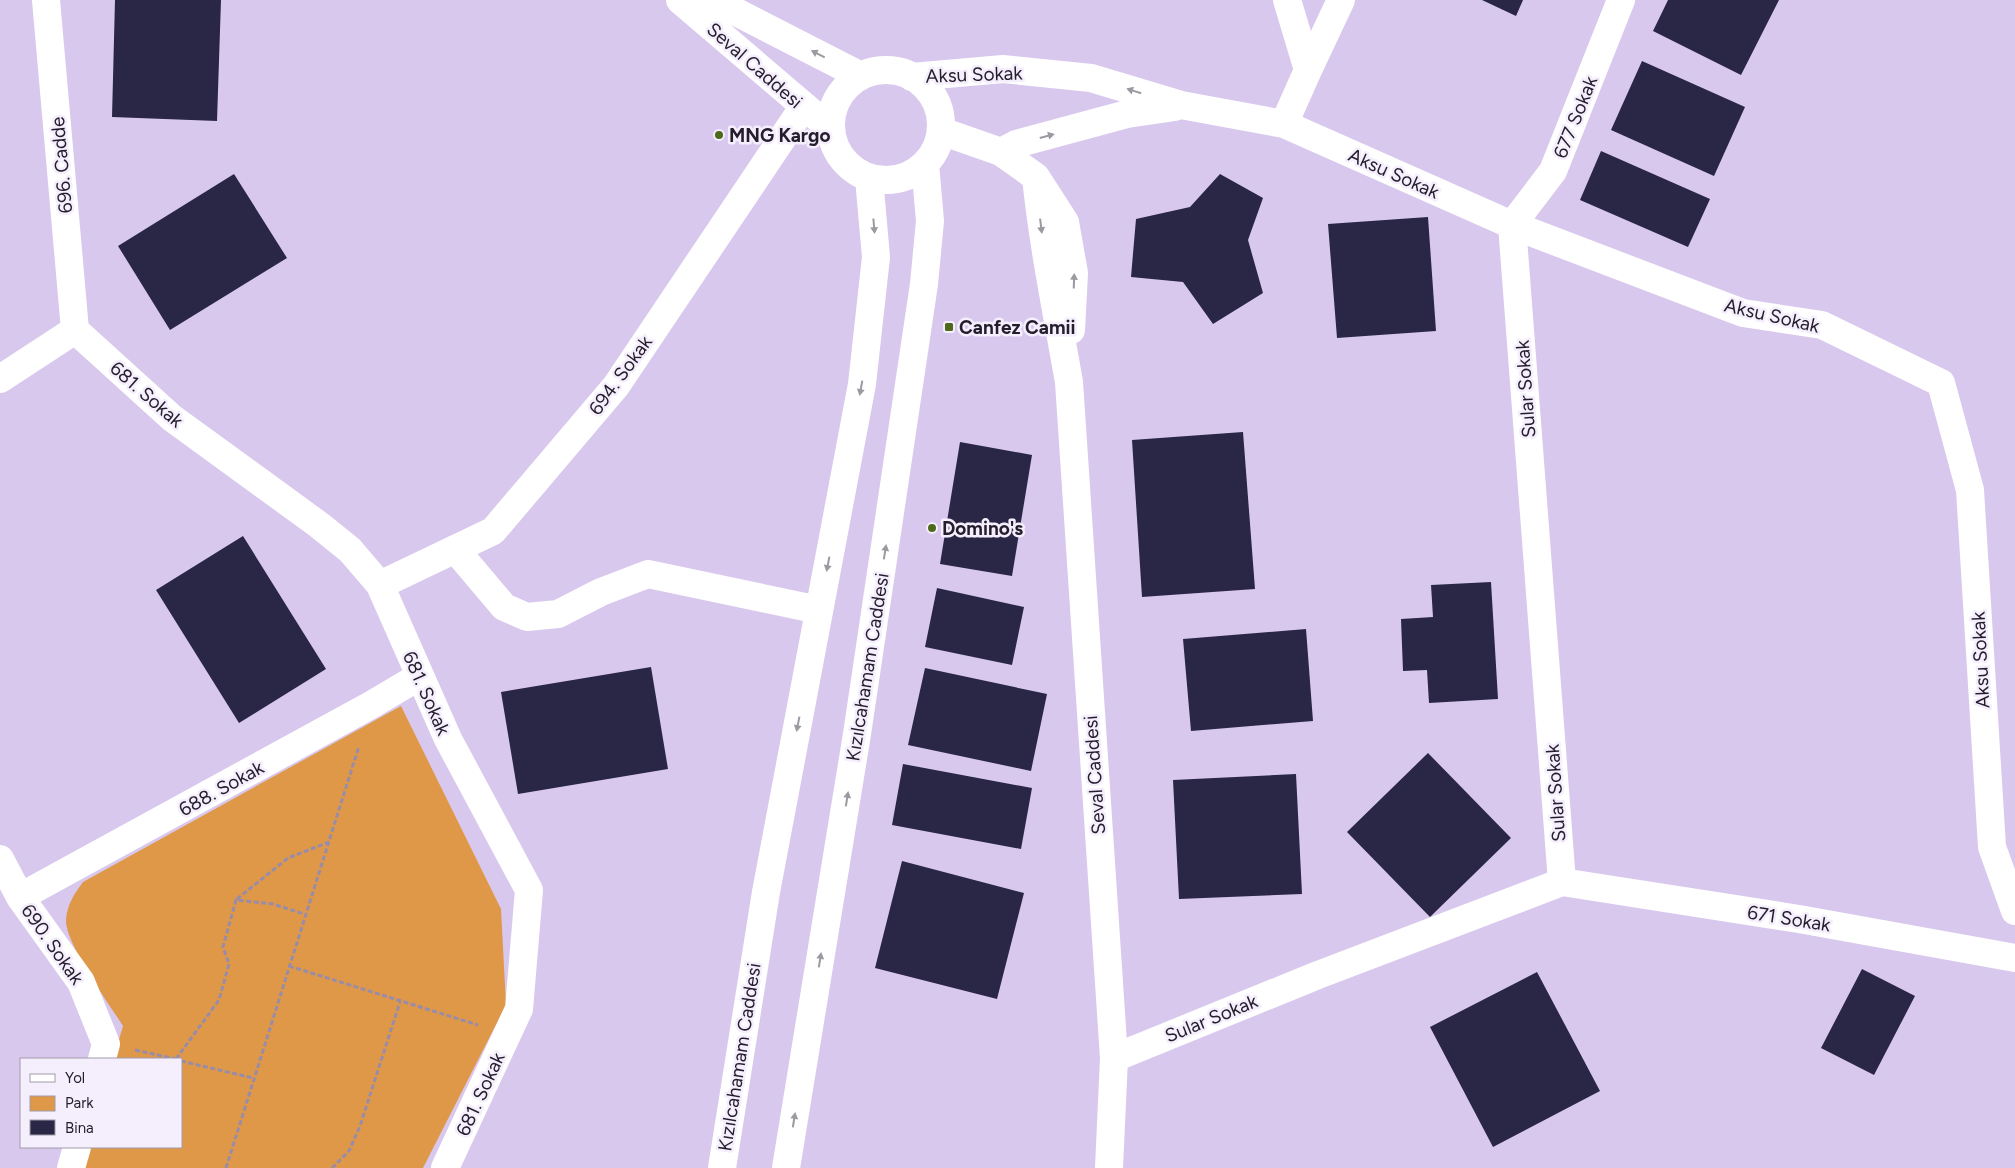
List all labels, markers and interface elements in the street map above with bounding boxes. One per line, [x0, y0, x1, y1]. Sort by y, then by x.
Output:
street label: Seval Caddesi [702, 18, 807, 113]
one-way arrow [811, 50, 825, 58]
street label: Aksu Sokak [925, 61, 1024, 88]
street label: 677 Sokak [1549, 72, 1603, 162]
one-way arrow [1127, 87, 1142, 95]
street label: 696. Cadde [46, 116, 77, 214]
place label: MNG Kargo [729, 124, 830, 147]
marker: MNG Kargo [713, 129, 725, 141]
one-way arrow [1039, 131, 1054, 139]
street label: Aksu Sokak [1345, 143, 1443, 204]
one-way arrow [870, 218, 878, 234]
one-way arrow [1037, 218, 1045, 234]
one-way arrow [1070, 272, 1078, 288]
street label: Aksu Sokak [1722, 293, 1822, 338]
place label: Canfez Camii [959, 316, 1075, 339]
marker: Canfez Camii [943, 321, 955, 333]
street label: 694. Sokak [584, 330, 657, 419]
street label: Sular Sokak [1511, 339, 1540, 439]
street label: 681. Sokak [105, 356, 189, 433]
one-way arrow [856, 380, 864, 396]
place label: Domino's [942, 517, 1023, 540]
marker: Domino's [926, 522, 938, 534]
one-way arrow [881, 544, 889, 560]
one-way arrow [823, 557, 831, 573]
street label: Kızılcahamam Caddesi [841, 571, 894, 763]
street label: Aksu Sokak [1966, 610, 1995, 709]
street label: 681. Sokak [398, 648, 456, 739]
street label: Seval Caddesi [1079, 715, 1110, 835]
one-way arrow [793, 717, 801, 733]
street label: Sular Sokak [1541, 743, 1570, 843]
street label: 688. Sokak [175, 755, 268, 821]
one-way arrow [843, 791, 851, 807]
street label: 690. Sokak [17, 900, 89, 990]
street label: 671 Sokak [1746, 901, 1833, 937]
one-way arrow [817, 951, 825, 967]
street label: Kızılcahamam Caddesi [713, 961, 766, 1153]
street label: Sular Sokak [1162, 989, 1262, 1047]
street label: 681. Sokak [451, 1048, 510, 1140]
legend [20, 1058, 182, 1148]
text: Yol [65, 1069, 85, 1087]
text: Park [65, 1094, 94, 1112]
one-way arrow [791, 1112, 799, 1128]
text: Bina [65, 1119, 94, 1137]

